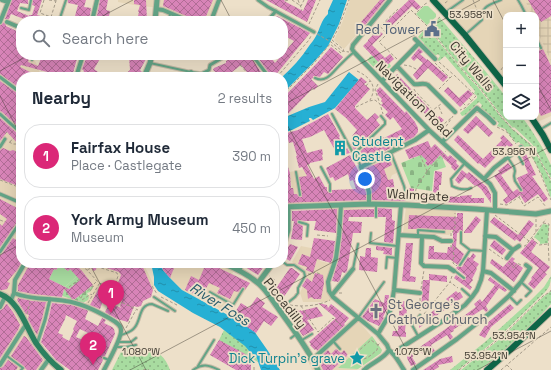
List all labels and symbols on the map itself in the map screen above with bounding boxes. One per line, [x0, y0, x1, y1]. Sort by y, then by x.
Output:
text: 53.958°N [449, 8, 493, 21]
public building icon: Red Tower [423, 20, 441, 38]
place label: Red Tower [356, 21, 420, 38]
street label: City Walls [446, 37, 498, 95]
street label: Navigation Road [372, 57, 456, 141]
place label: Student Castle [352, 133, 404, 165]
building icon: Student Castle [331, 139, 349, 157]
text: 53.956°N [492, 145, 536, 158]
your location [355, 169, 375, 189]
street label: Walmgate [387, 185, 449, 205]
street label: Piccadilly [260, 274, 310, 332]
water label: River Foss [187, 278, 254, 330]
pin: 1 [98, 280, 124, 313]
place label: St George's Catholic Church [388, 296, 487, 328]
church icon: St George's Catholic Church [367, 302, 385, 320]
text: 53.954°N [492, 329, 536, 342]
pin: 2 [80, 332, 106, 365]
text: 1.080°W [122, 345, 160, 358]
text: 1.075°W [395, 345, 432, 358]
place icon: Dick Turpin's grave [348, 349, 366, 367]
text: 53.954°N [464, 349, 508, 362]
place label: Dick Turpin's grave [229, 350, 345, 367]

